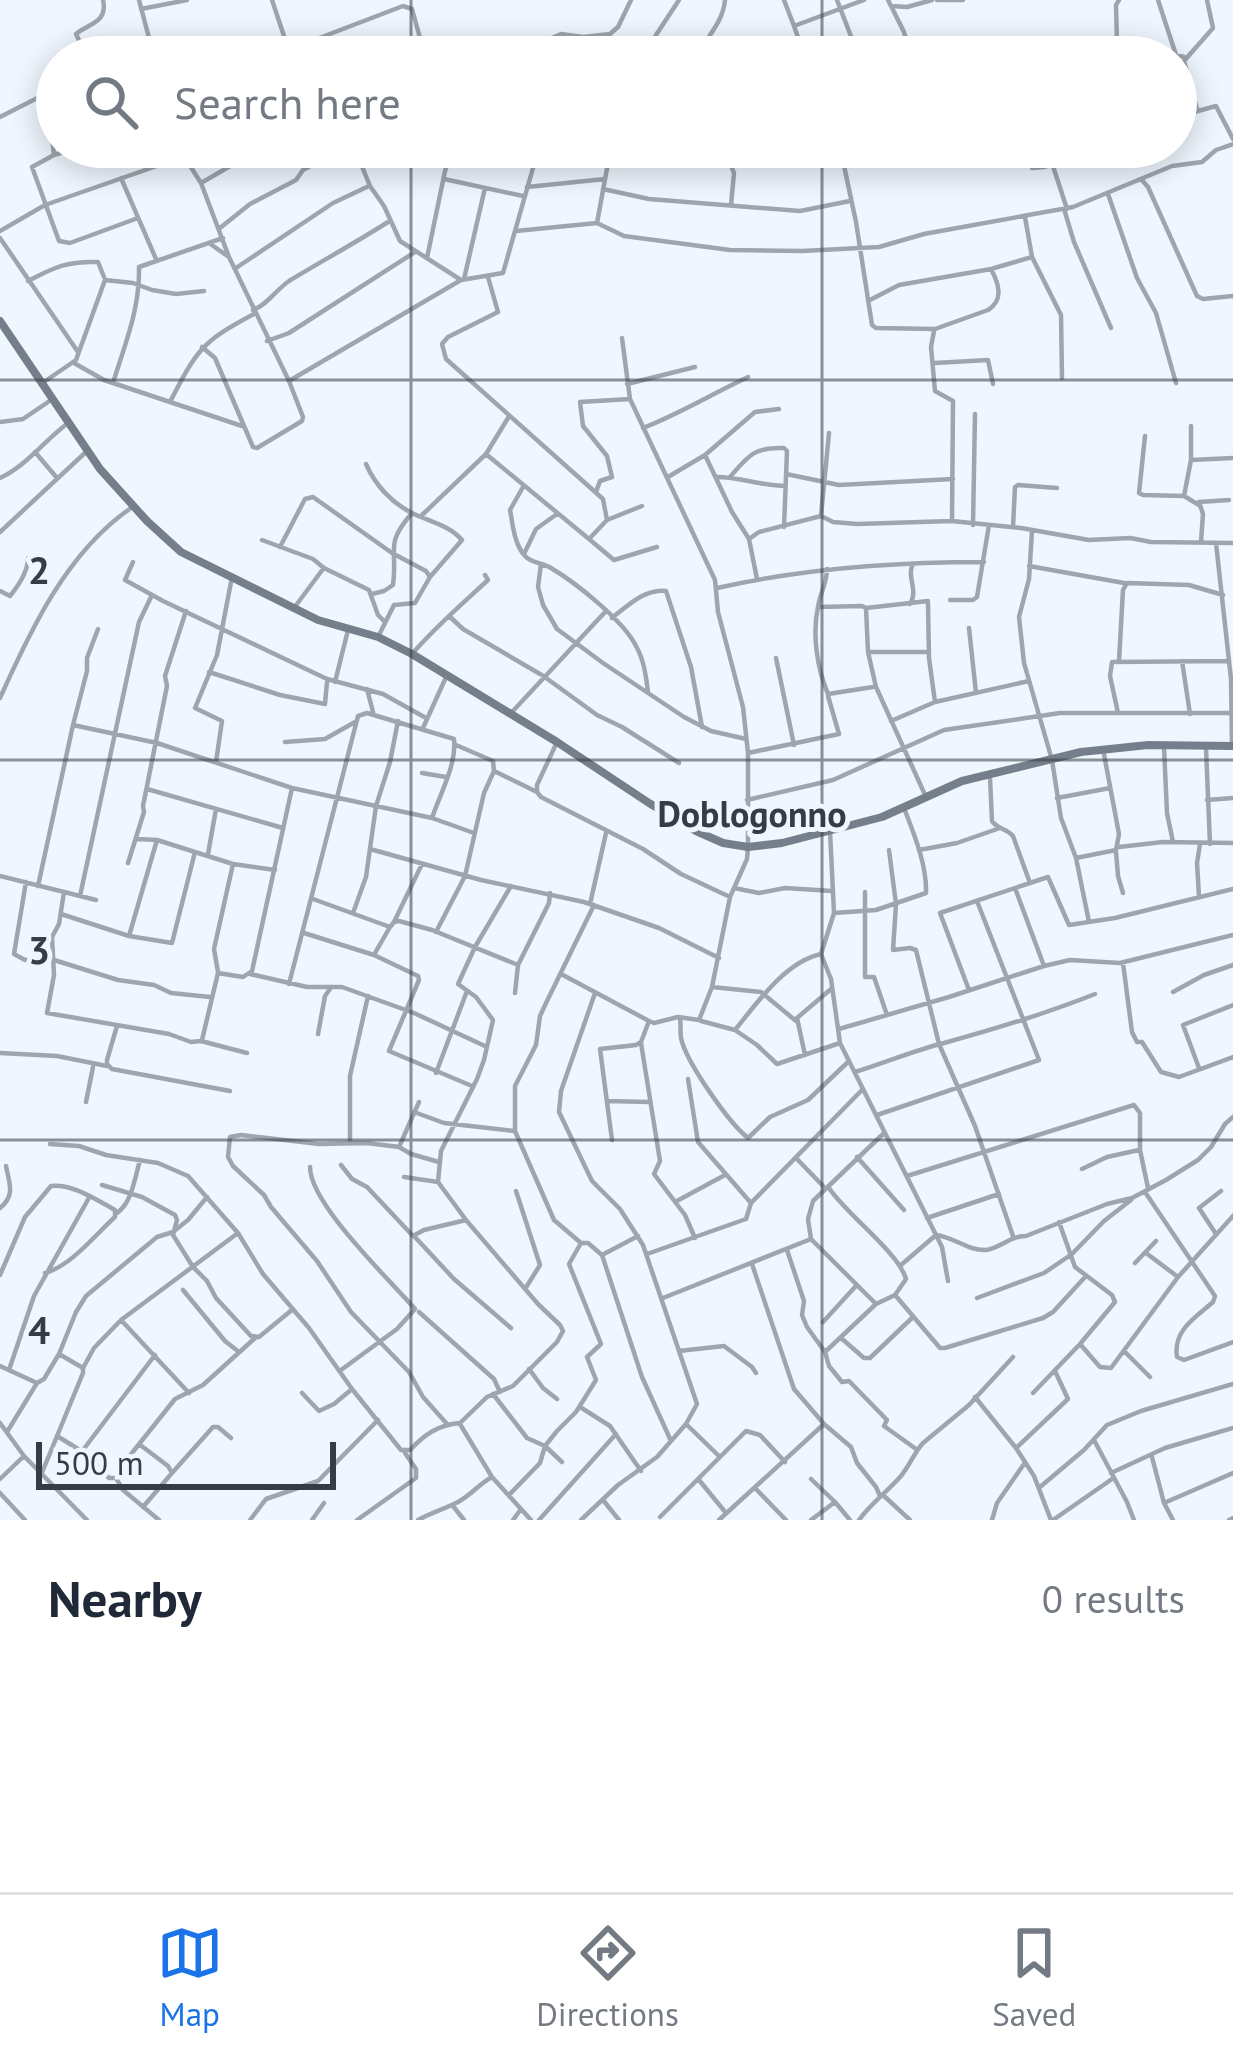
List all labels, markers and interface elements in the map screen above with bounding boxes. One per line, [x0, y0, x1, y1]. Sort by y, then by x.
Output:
search box [36, 36, 1197, 168]
icon: search [78, 69, 144, 135]
text: Search here [174, 73, 401, 131]
text: 2 [28, 544, 50, 595]
district label: Doblogonno [657, 790, 847, 837]
text: 3 [28, 924, 50, 975]
text: 4 [28, 1304, 50, 1355]
scale bar [36, 1436, 336, 1489]
text: 500 m [54, 1441, 144, 1484]
text: Nearby [48, 1565, 202, 1631]
text: 0 results [1042, 1573, 1185, 1624]
tab: Map [157, 1920, 223, 2035]
tab: Directions [536, 1920, 679, 2035]
tab: Saved [992, 1920, 1076, 2035]

